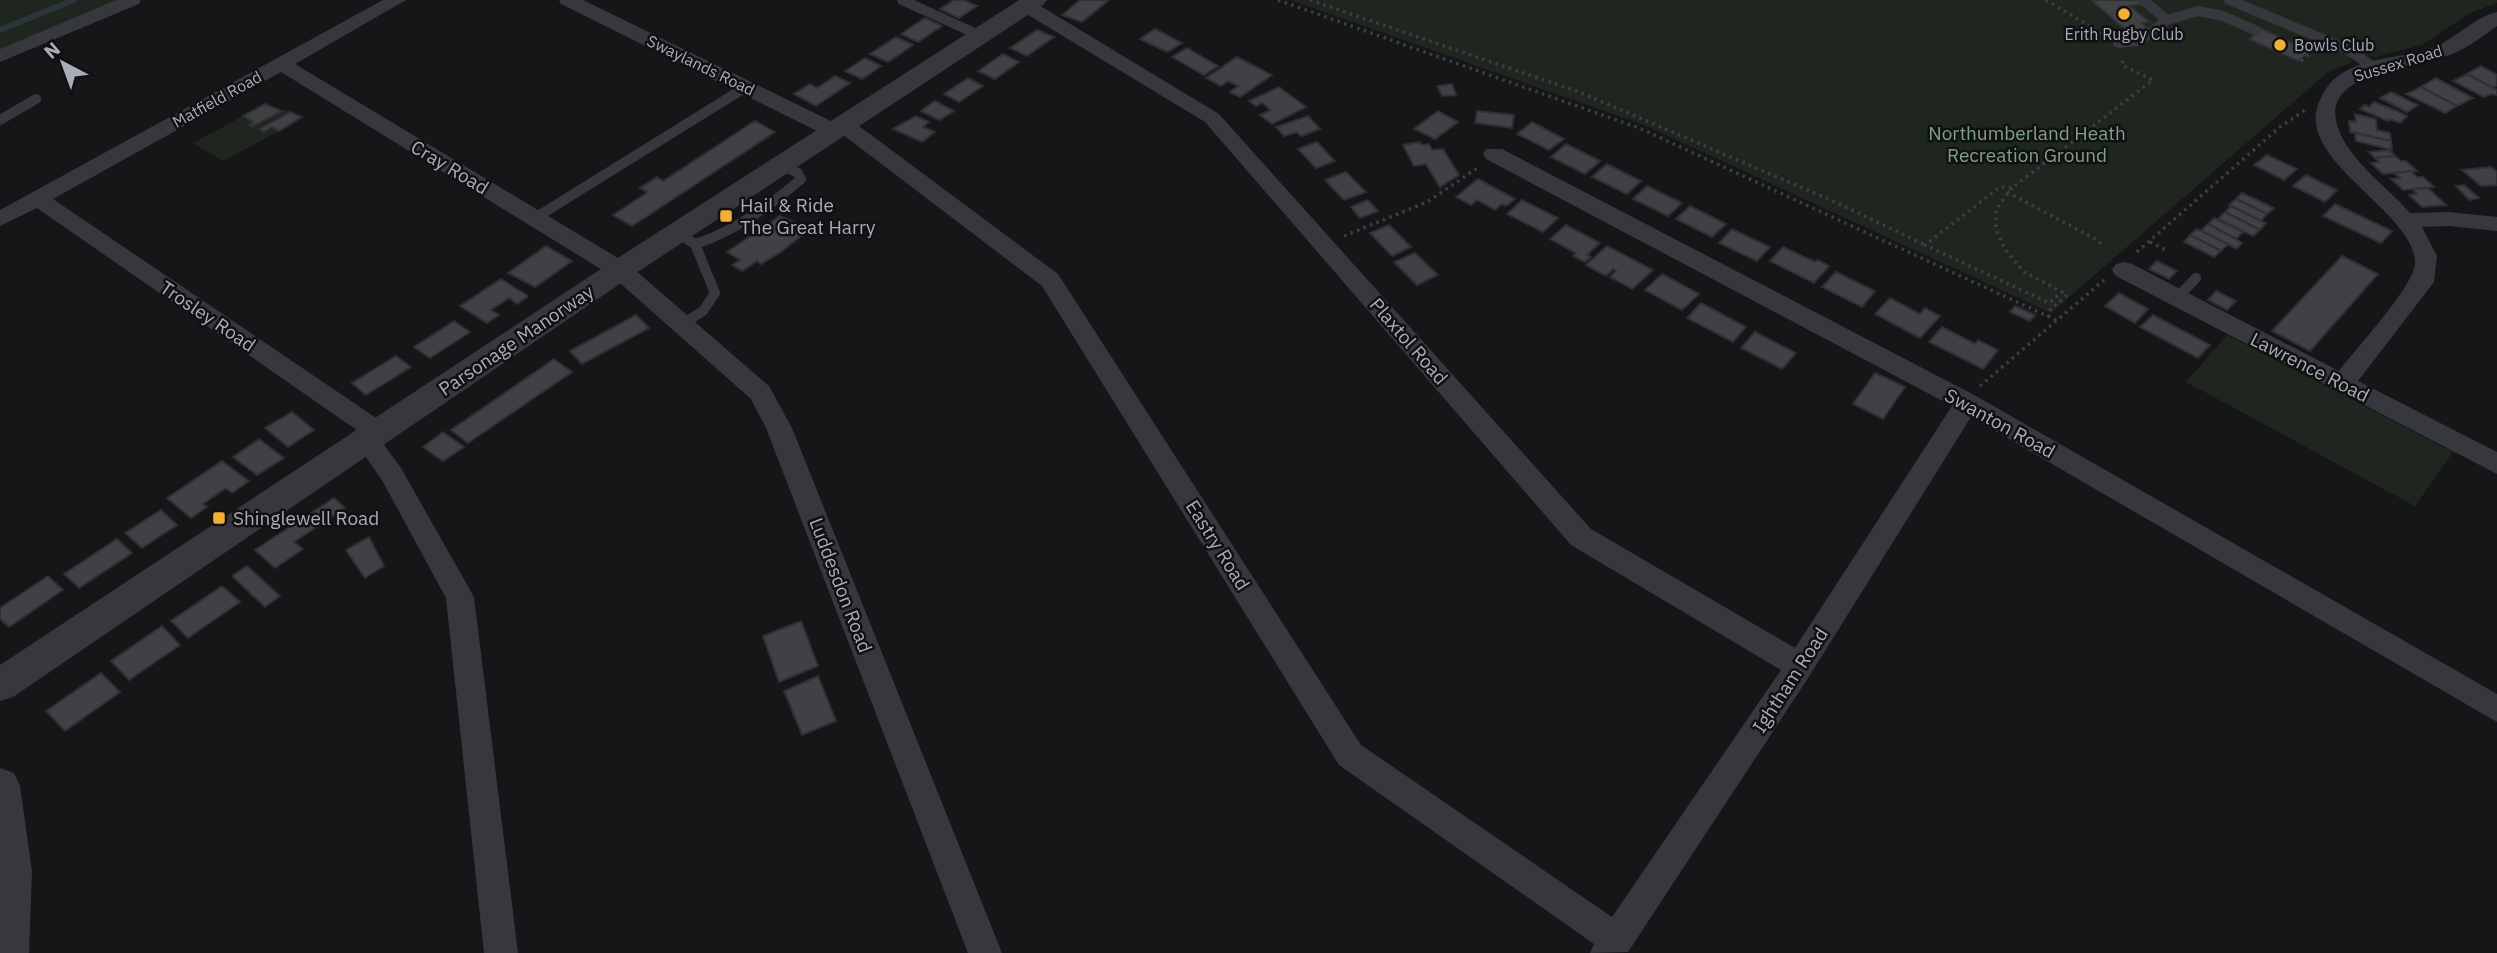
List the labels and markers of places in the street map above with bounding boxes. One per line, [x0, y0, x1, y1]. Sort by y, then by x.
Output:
marker: Erith Rugby Club [2116, 6, 2132, 22]
place label: Erith Rugby Club [2064, 24, 2184, 44]
place label: Bowls Club [2294, 35, 2374, 55]
marker: Bowls Club [2272, 37, 2288, 53]
place label: Hail & Ride The Great Harry [740, 193, 876, 239]
marker: Hail & Ride The Great Harry [718, 208, 734, 224]
place label: Shinglewell Road [233, 506, 379, 530]
marker: Shinglewell Road [211, 510, 227, 526]

